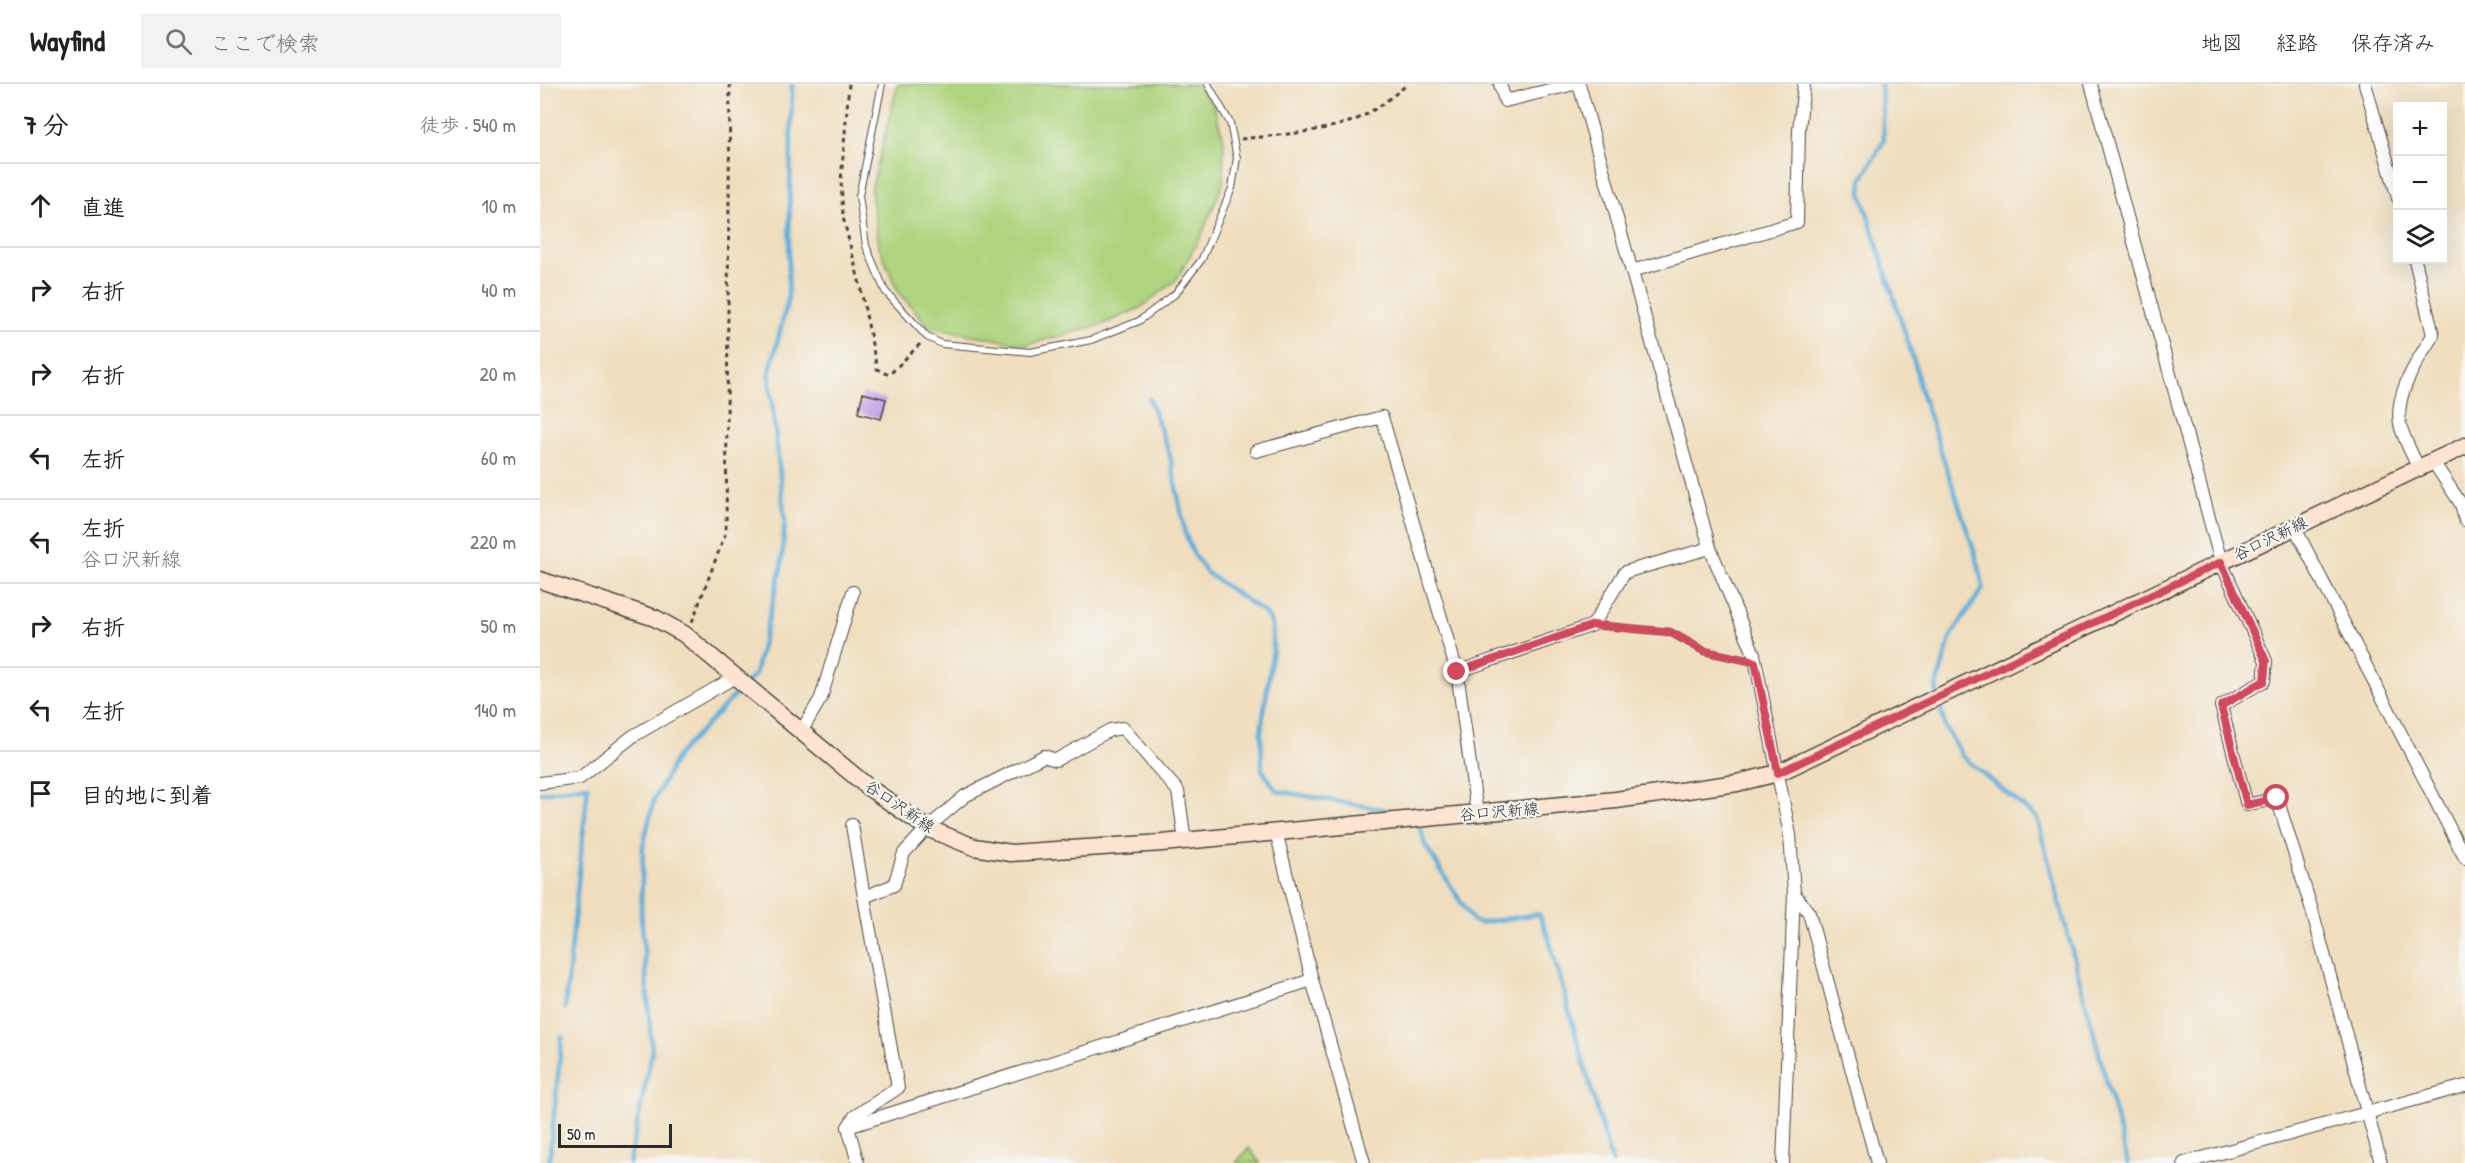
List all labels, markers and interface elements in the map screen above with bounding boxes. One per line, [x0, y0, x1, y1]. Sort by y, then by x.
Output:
search box [141, 14, 561, 68]
text: Wayfind [30, 22, 105, 60]
icon: search [162, 25, 195, 58]
text: ここで検索 [210, 28, 320, 58]
text: 地図 [2201, 28, 2243, 57]
text: 経路 [2276, 28, 2318, 57]
text: 保存済み [2351, 28, 2435, 57]
map controls [2393, 102, 2447, 264]
button: + [2393, 102, 2447, 156]
text: 7 分 [24, 107, 69, 142]
text: 徒歩 · 540 m [420, 111, 516, 138]
button: − [2393, 156, 2447, 210]
icon: ahead [24, 189, 57, 222]
text: 直進 [81, 192, 125, 222]
text: 10 m [482, 192, 516, 219]
button: layers [2393, 210, 2447, 264]
icon: right [24, 273, 57, 306]
text: 右折 [81, 276, 125, 306]
text: 40 m [481, 276, 516, 303]
icon: right [24, 357, 57, 390]
text: 右折 [81, 360, 125, 390]
text: 20 m [479, 360, 516, 387]
icon: left [24, 441, 57, 474]
text: 左折 [81, 444, 125, 474]
text: 60 m [481, 444, 516, 471]
street label: 谷口沢新線 [2229, 511, 2311, 565]
text: 左折 [81, 513, 125, 543]
icon: left [24, 525, 57, 558]
text: 220 m [470, 528, 516, 555]
text: 谷口沢新線 [81, 545, 181, 572]
icon: right [24, 609, 57, 642]
text: 右折 [81, 612, 125, 642]
text: 50 m [480, 612, 516, 639]
route end [1443, 658, 1469, 684]
icon: left [24, 693, 57, 726]
text: 左折 [81, 696, 125, 726]
text: 140 m [474, 696, 516, 723]
street label: 谷口沢新線 [861, 775, 939, 837]
icon: arrive [24, 777, 57, 810]
text: 目的地に到着 [81, 780, 213, 810]
route start [2263, 784, 2289, 810]
street label: 谷口沢新線 [1458, 797, 1540, 825]
scale bar [558, 1121, 672, 1148]
text: 50 m [567, 1123, 596, 1145]

